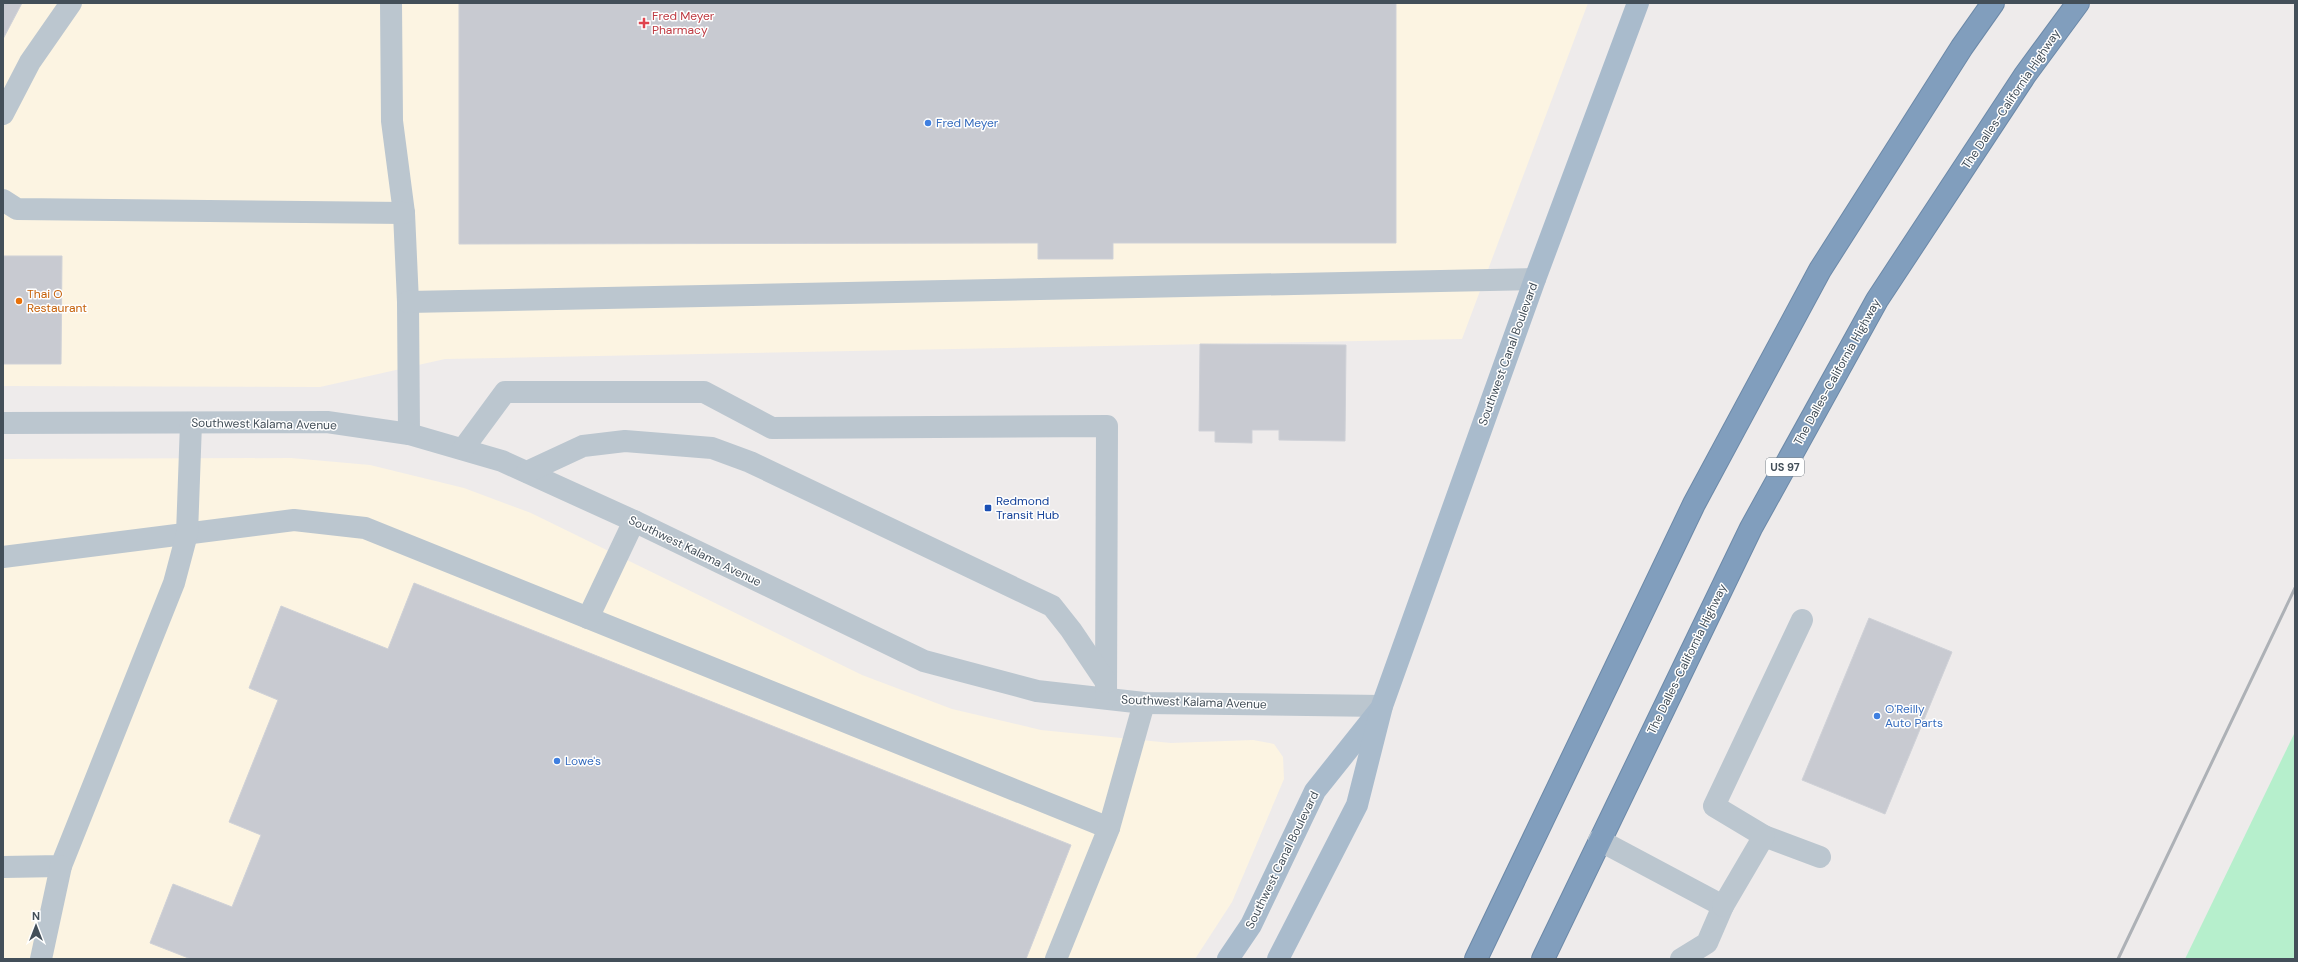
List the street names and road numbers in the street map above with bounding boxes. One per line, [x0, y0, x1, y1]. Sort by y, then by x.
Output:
street label: The Dalles-California Highway [1958, 26, 2064, 172]
street label: Southwest Canal Boulevard [1475, 280, 1541, 428]
street label: The Dalles-California Highway [1790, 296, 1884, 448]
street label: Southwest Kalama Avenue [191, 415, 337, 433]
road number: US 97 [1766, 458, 1804, 476]
street label: Southwest Kalama Avenue [626, 512, 764, 590]
street label: The Dalles-California Highway [1644, 581, 1731, 737]
street label: Southwest Kalama Avenue [1121, 691, 1267, 713]
street label: Southwest Canal Boulevard [1242, 789, 1322, 931]

